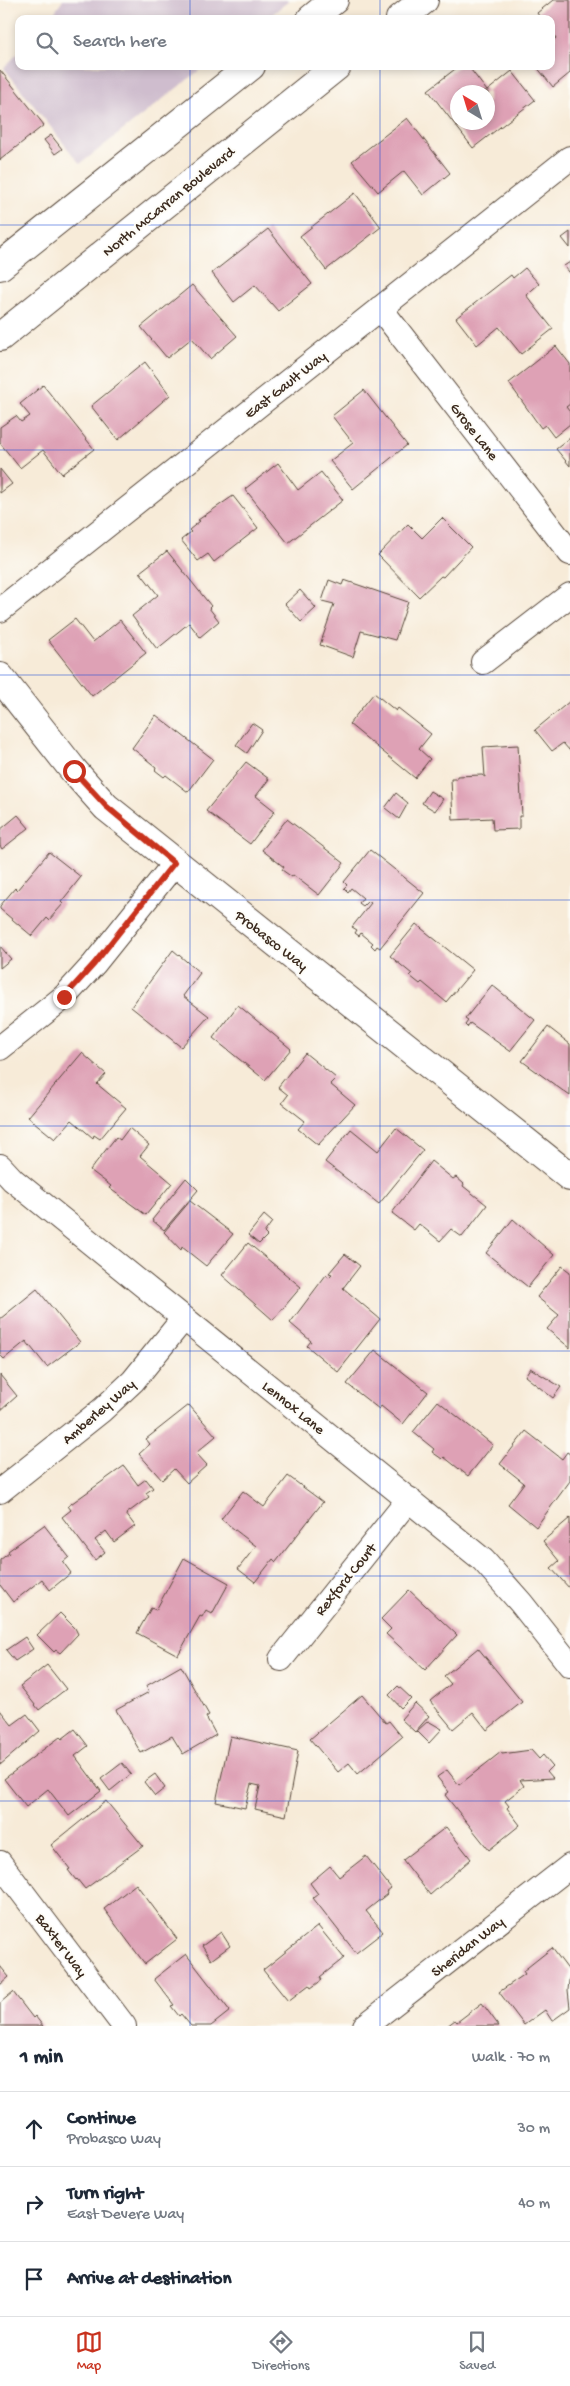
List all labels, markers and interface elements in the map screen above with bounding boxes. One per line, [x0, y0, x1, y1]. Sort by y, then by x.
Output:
search box [15, 15, 555, 70]
icon: search [33, 29, 61, 57]
text: Search here [73, 31, 167, 54]
north arrow [450, 85, 495, 130]
street label: North McCarran Boulevard [100, 143, 240, 261]
street label: East Gault Way [242, 348, 331, 423]
street label: Grose Lane [445, 400, 502, 465]
route start [63, 760, 86, 783]
street label: Probasco Way [230, 907, 311, 976]
route end [53, 986, 76, 1009]
street label: Amberley Way [59, 1375, 140, 1449]
street label: Lennox Lane [258, 1378, 328, 1439]
street label: Rexford Court [312, 1539, 382, 1620]
street label: Baxter Way [30, 1910, 91, 1982]
street label: Sheridan Way [428, 1913, 509, 1982]
text: 1 min [20, 2046, 63, 2071]
text: Walk · 70 m [472, 2049, 550, 2068]
text: Continue [67, 2108, 136, 2131]
icon: ahead [20, 2115, 48, 2143]
text: 30 m [517, 2120, 550, 2139]
text: Probasco Way [67, 2131, 161, 2150]
text: Turn right [67, 2183, 143, 2206]
icon: right [20, 2190, 48, 2218]
text: 40 m [518, 2195, 550, 2214]
text: East Devere Way [67, 2206, 184, 2225]
icon: arrive [20, 2265, 48, 2293]
text: Arrive at destination [67, 2268, 231, 2291]
tab: Map [75, 2328, 103, 2375]
tab: Directions [253, 2328, 310, 2375]
tab: Saved [459, 2328, 495, 2375]

